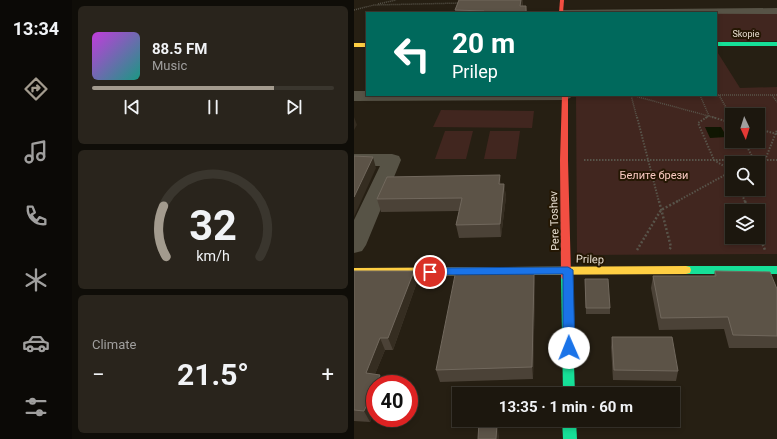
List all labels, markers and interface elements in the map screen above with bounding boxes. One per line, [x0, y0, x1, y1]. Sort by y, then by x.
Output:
text: 13:34 [13, 18, 59, 39]
text: 20 m [452, 27, 515, 60]
icon: left [386, 28, 438, 80]
street label: Skopie [732, 29, 760, 39]
text: 88.5 FM [152, 40, 207, 58]
text: Music [152, 58, 187, 73]
text: Prilep [452, 61, 498, 82]
icon: directions [22, 75, 50, 103]
icon: previous [121, 96, 143, 118]
icon: pause [202, 96, 224, 118]
icon: next [283, 96, 305, 118]
north arrow [725, 108, 765, 148]
map controls [725, 108, 765, 244]
icon: music [22, 138, 50, 166]
button: search [725, 156, 765, 196]
park label: Белите брези [620, 169, 688, 182]
street label: Pere Toshev [547, 190, 562, 251]
text: 32 [189, 201, 237, 250]
icon: phone [22, 202, 50, 230]
button: layers [725, 204, 765, 244]
text: km/h [196, 248, 230, 264]
street label: Prilep [576, 253, 604, 266]
pin [413, 255, 447, 289]
icon: arrive [419, 261, 441, 283]
icon: climate [22, 266, 50, 294]
position arrow [548, 327, 590, 369]
icon: car [22, 329, 50, 357]
text: Climate [92, 337, 136, 352]
text: 21.5° [177, 357, 249, 392]
text: − [92, 362, 105, 387]
text: + [322, 362, 334, 387]
speed limit sign: 40 [366, 375, 418, 427]
icon: filters [22, 393, 50, 421]
text: 13:35 · 1 min · 60 m [499, 398, 633, 416]

